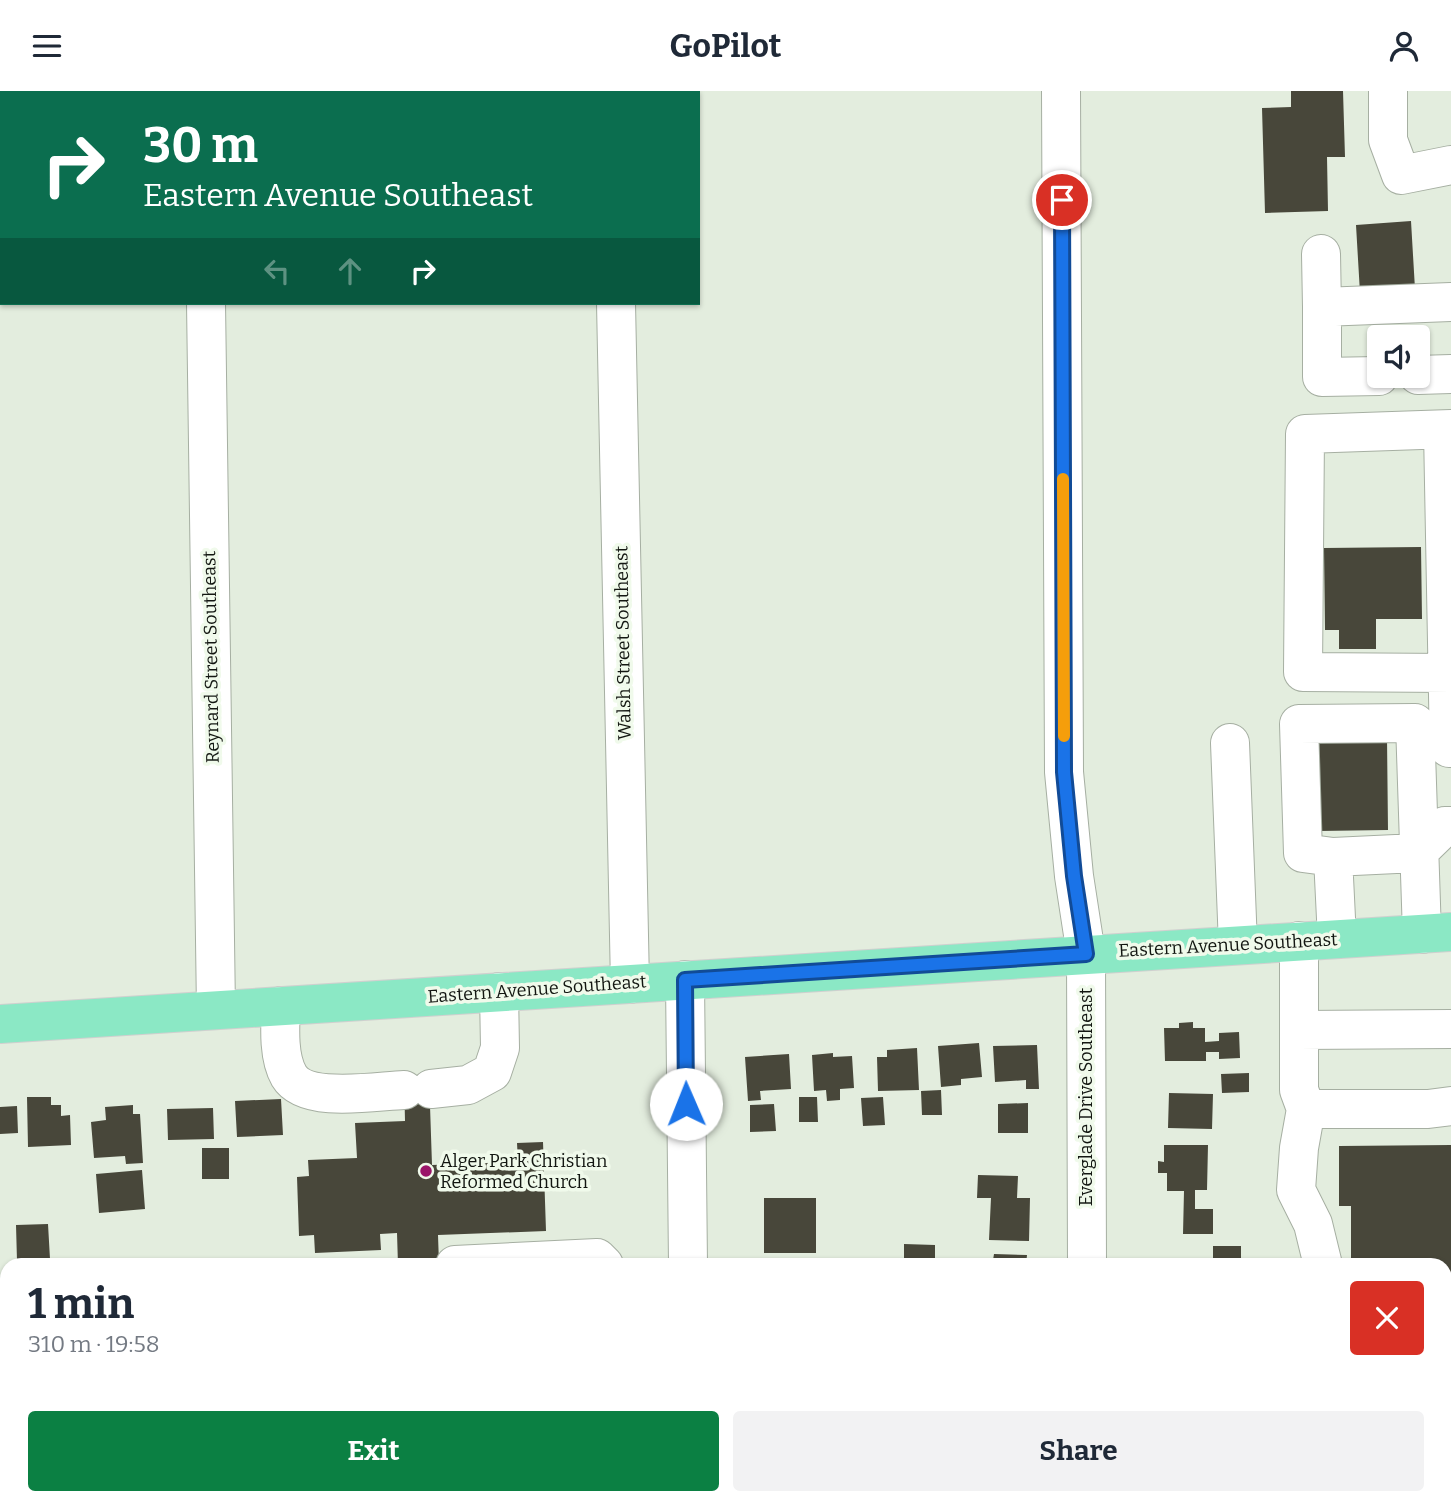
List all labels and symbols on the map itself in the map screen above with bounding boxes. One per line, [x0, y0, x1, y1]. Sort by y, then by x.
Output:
pin [1032, 170, 1092, 230]
street label: Walsh Street Southeast [610, 545, 636, 740]
street label: Reynard Street Southeast [198, 550, 224, 763]
street label: Eastern Avenue Southeast [1118, 928, 1339, 962]
street label: Eastern Avenue Southeast [427, 970, 648, 1008]
street label: Everglade Drive Southeast [1075, 987, 1097, 1206]
position arrow [649, 1067, 723, 1141]
place label: Alger Park Christian Reformed Church [440, 1150, 608, 1193]
marker: Alger Park Christian Reformed Church [418, 1163, 434, 1179]

